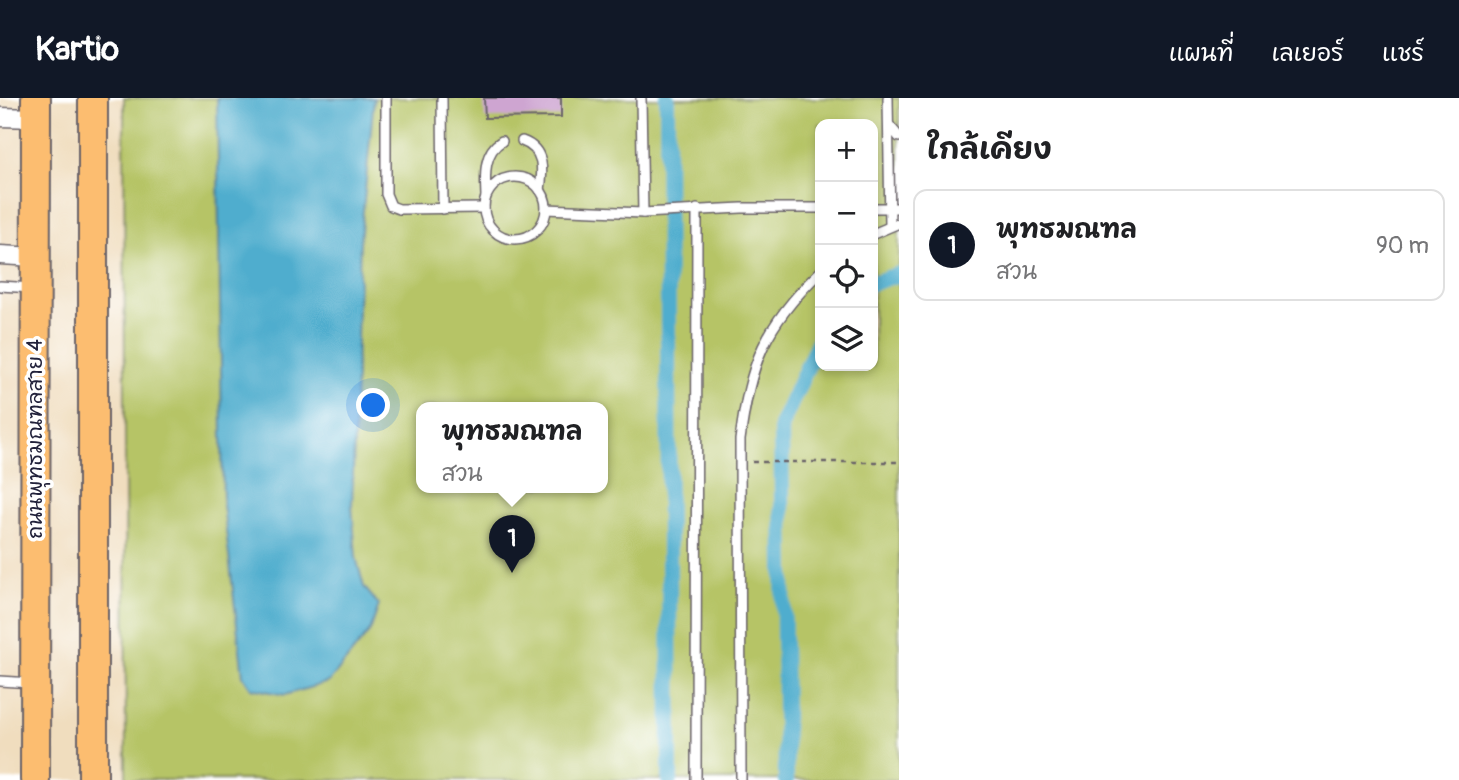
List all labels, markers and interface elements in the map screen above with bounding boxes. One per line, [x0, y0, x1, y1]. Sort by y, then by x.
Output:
text: Kartio [35, 29, 119, 70]
text: แผนที่ [1169, 39, 1234, 68]
text: เลเยอร์ [1272, 39, 1344, 68]
text: แชร์ [1382, 39, 1424, 68]
map controls [815, 119, 878, 371]
button: + [815, 119, 878, 182]
text: ใกล้เคียง [927, 131, 1052, 168]
button: − [815, 182, 878, 245]
text: พุทธมณฑล [996, 214, 1137, 246]
text: 1 [948, 231, 957, 260]
text: 90 m [1376, 231, 1429, 260]
button: locate [815, 245, 878, 308]
text: สวน [996, 257, 1037, 286]
button: layers [815, 308, 878, 371]
street label: ถนนพุทธมณฑลสาย 4 [22, 339, 51, 539]
your location [356, 388, 390, 422]
popup [416, 402, 608, 493]
text: พุทธมณฑล [442, 416, 582, 448]
text: สวน [442, 459, 483, 488]
pin: 1 [489, 515, 535, 573]

